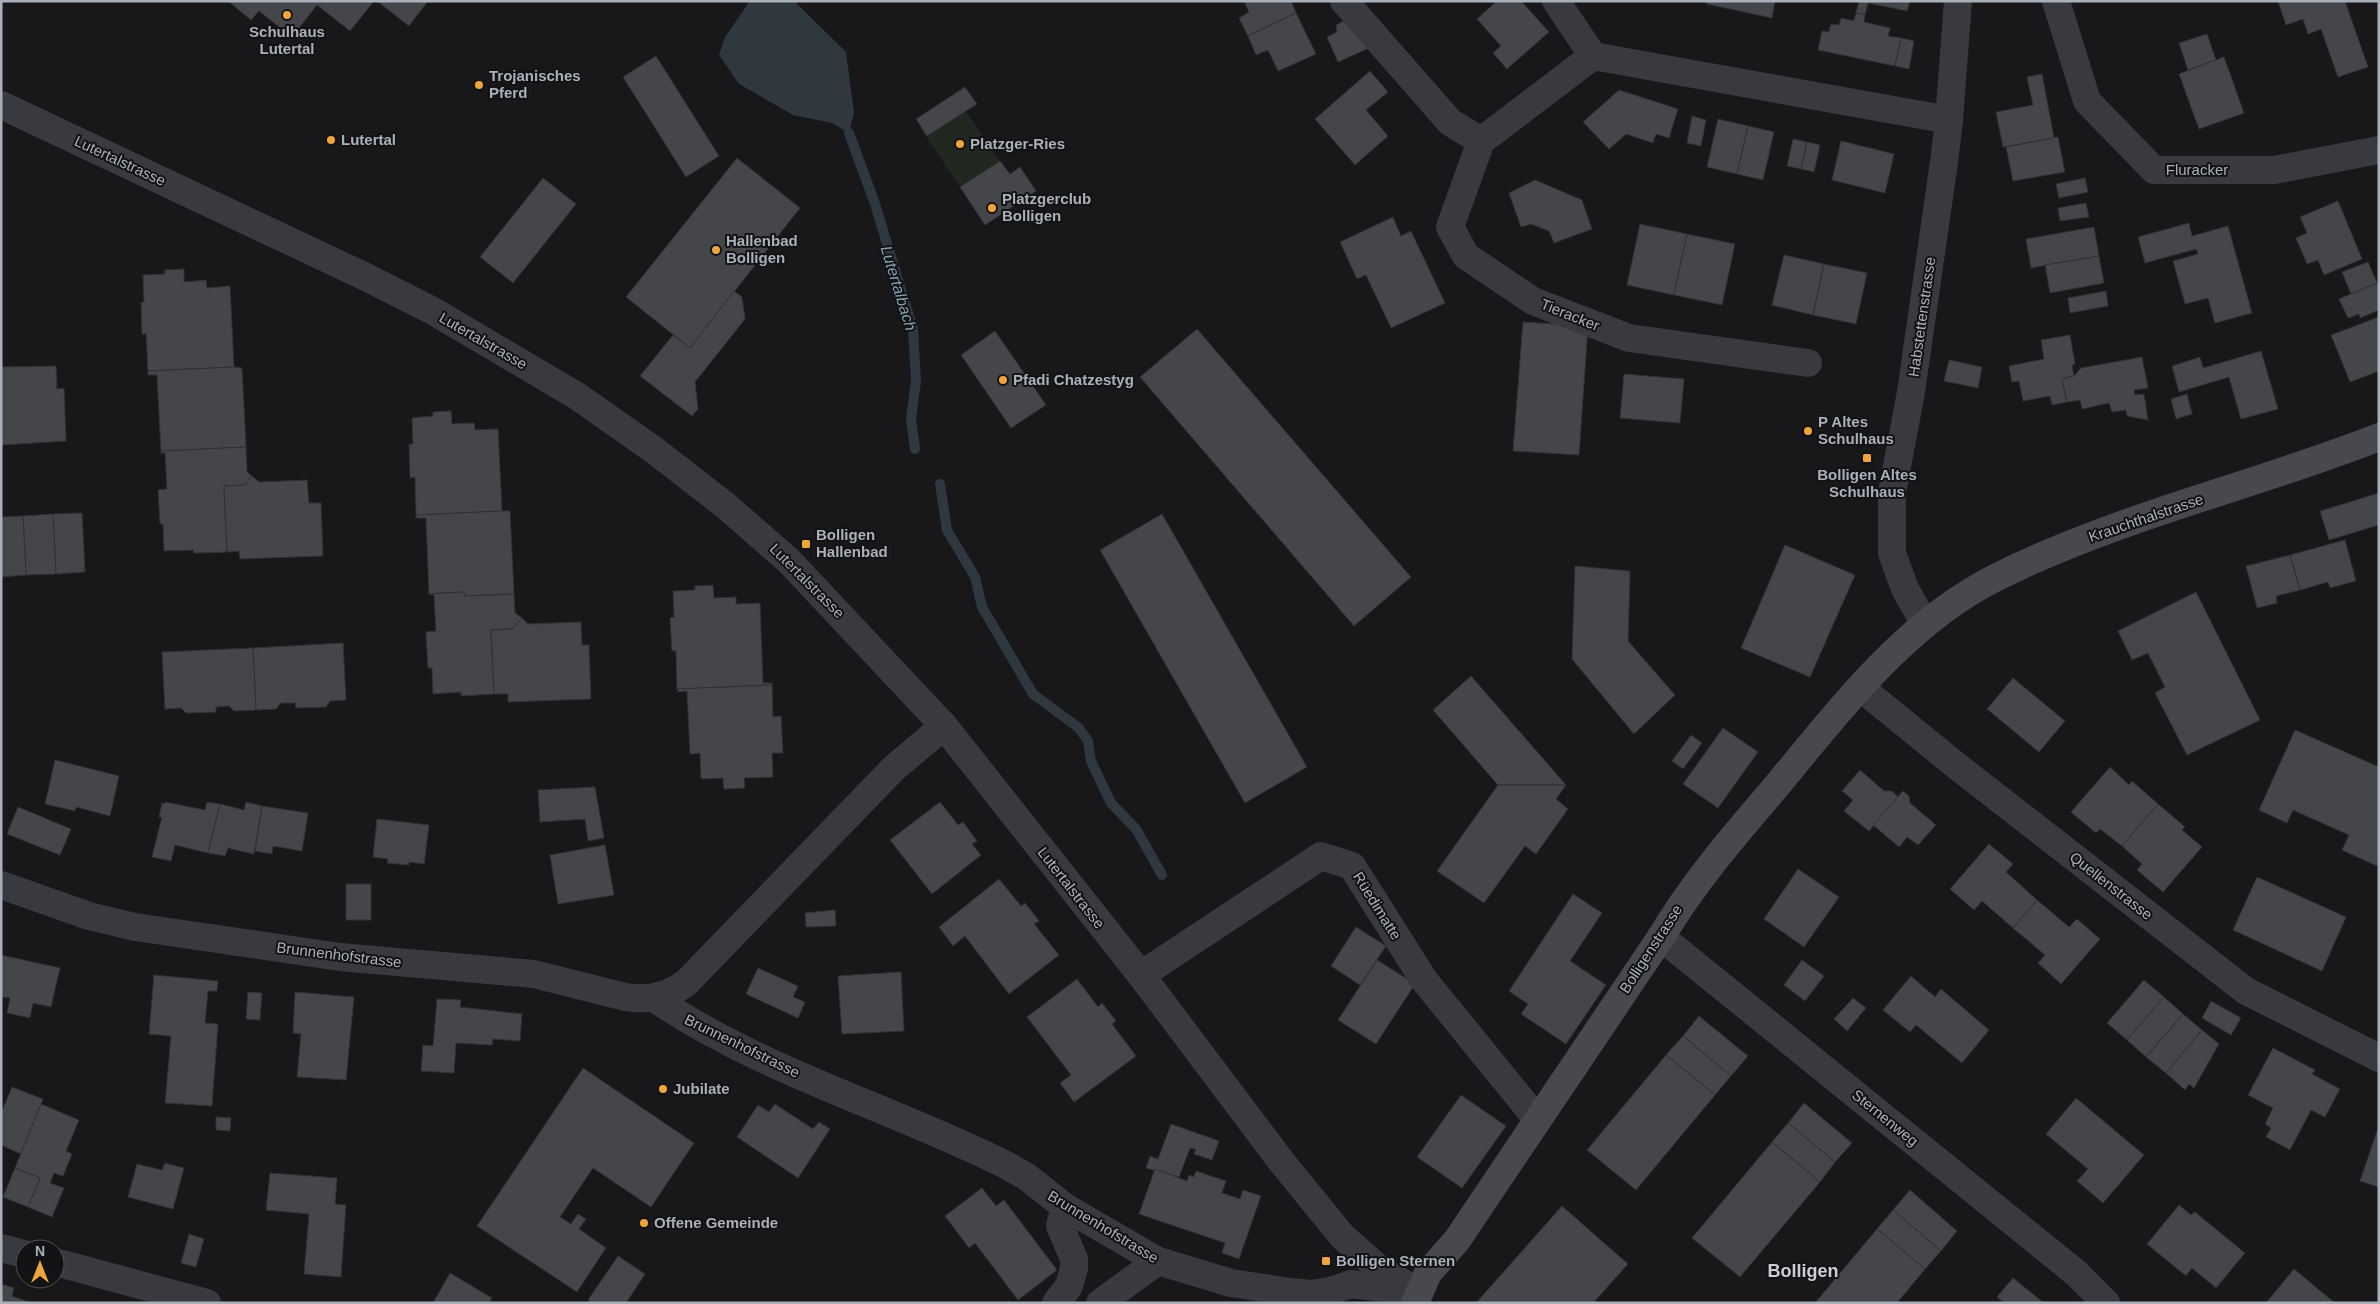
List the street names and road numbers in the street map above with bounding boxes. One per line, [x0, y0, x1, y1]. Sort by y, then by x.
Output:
street label: Lutertalstrasse [72, 132, 168, 189]
street label: Fluracker [2166, 161, 2228, 178]
street label: Habstettenstrasse [1905, 256, 1938, 378]
street label: Tieracker [1538, 295, 1602, 334]
street label: Lutertalstrasse [436, 309, 530, 373]
street label: Krauchthalstrasse [2086, 490, 2205, 545]
street label: Lutertalstrasse [767, 540, 848, 621]
street label: Lutertalstrasse [1034, 844, 1108, 932]
street label: Quellenstrasse [2067, 848, 2156, 923]
street label: Rüedimatte [1350, 869, 1405, 943]
street label: Bolligenstrasse [1616, 901, 1685, 996]
street label: Brunnenhofstrasse [276, 938, 403, 971]
street label: Brunnenhofstrasse [682, 1010, 803, 1081]
street label: Sternenweg [1849, 1086, 1922, 1149]
street label: Brunnenhofstrasse [1045, 1187, 1162, 1266]

